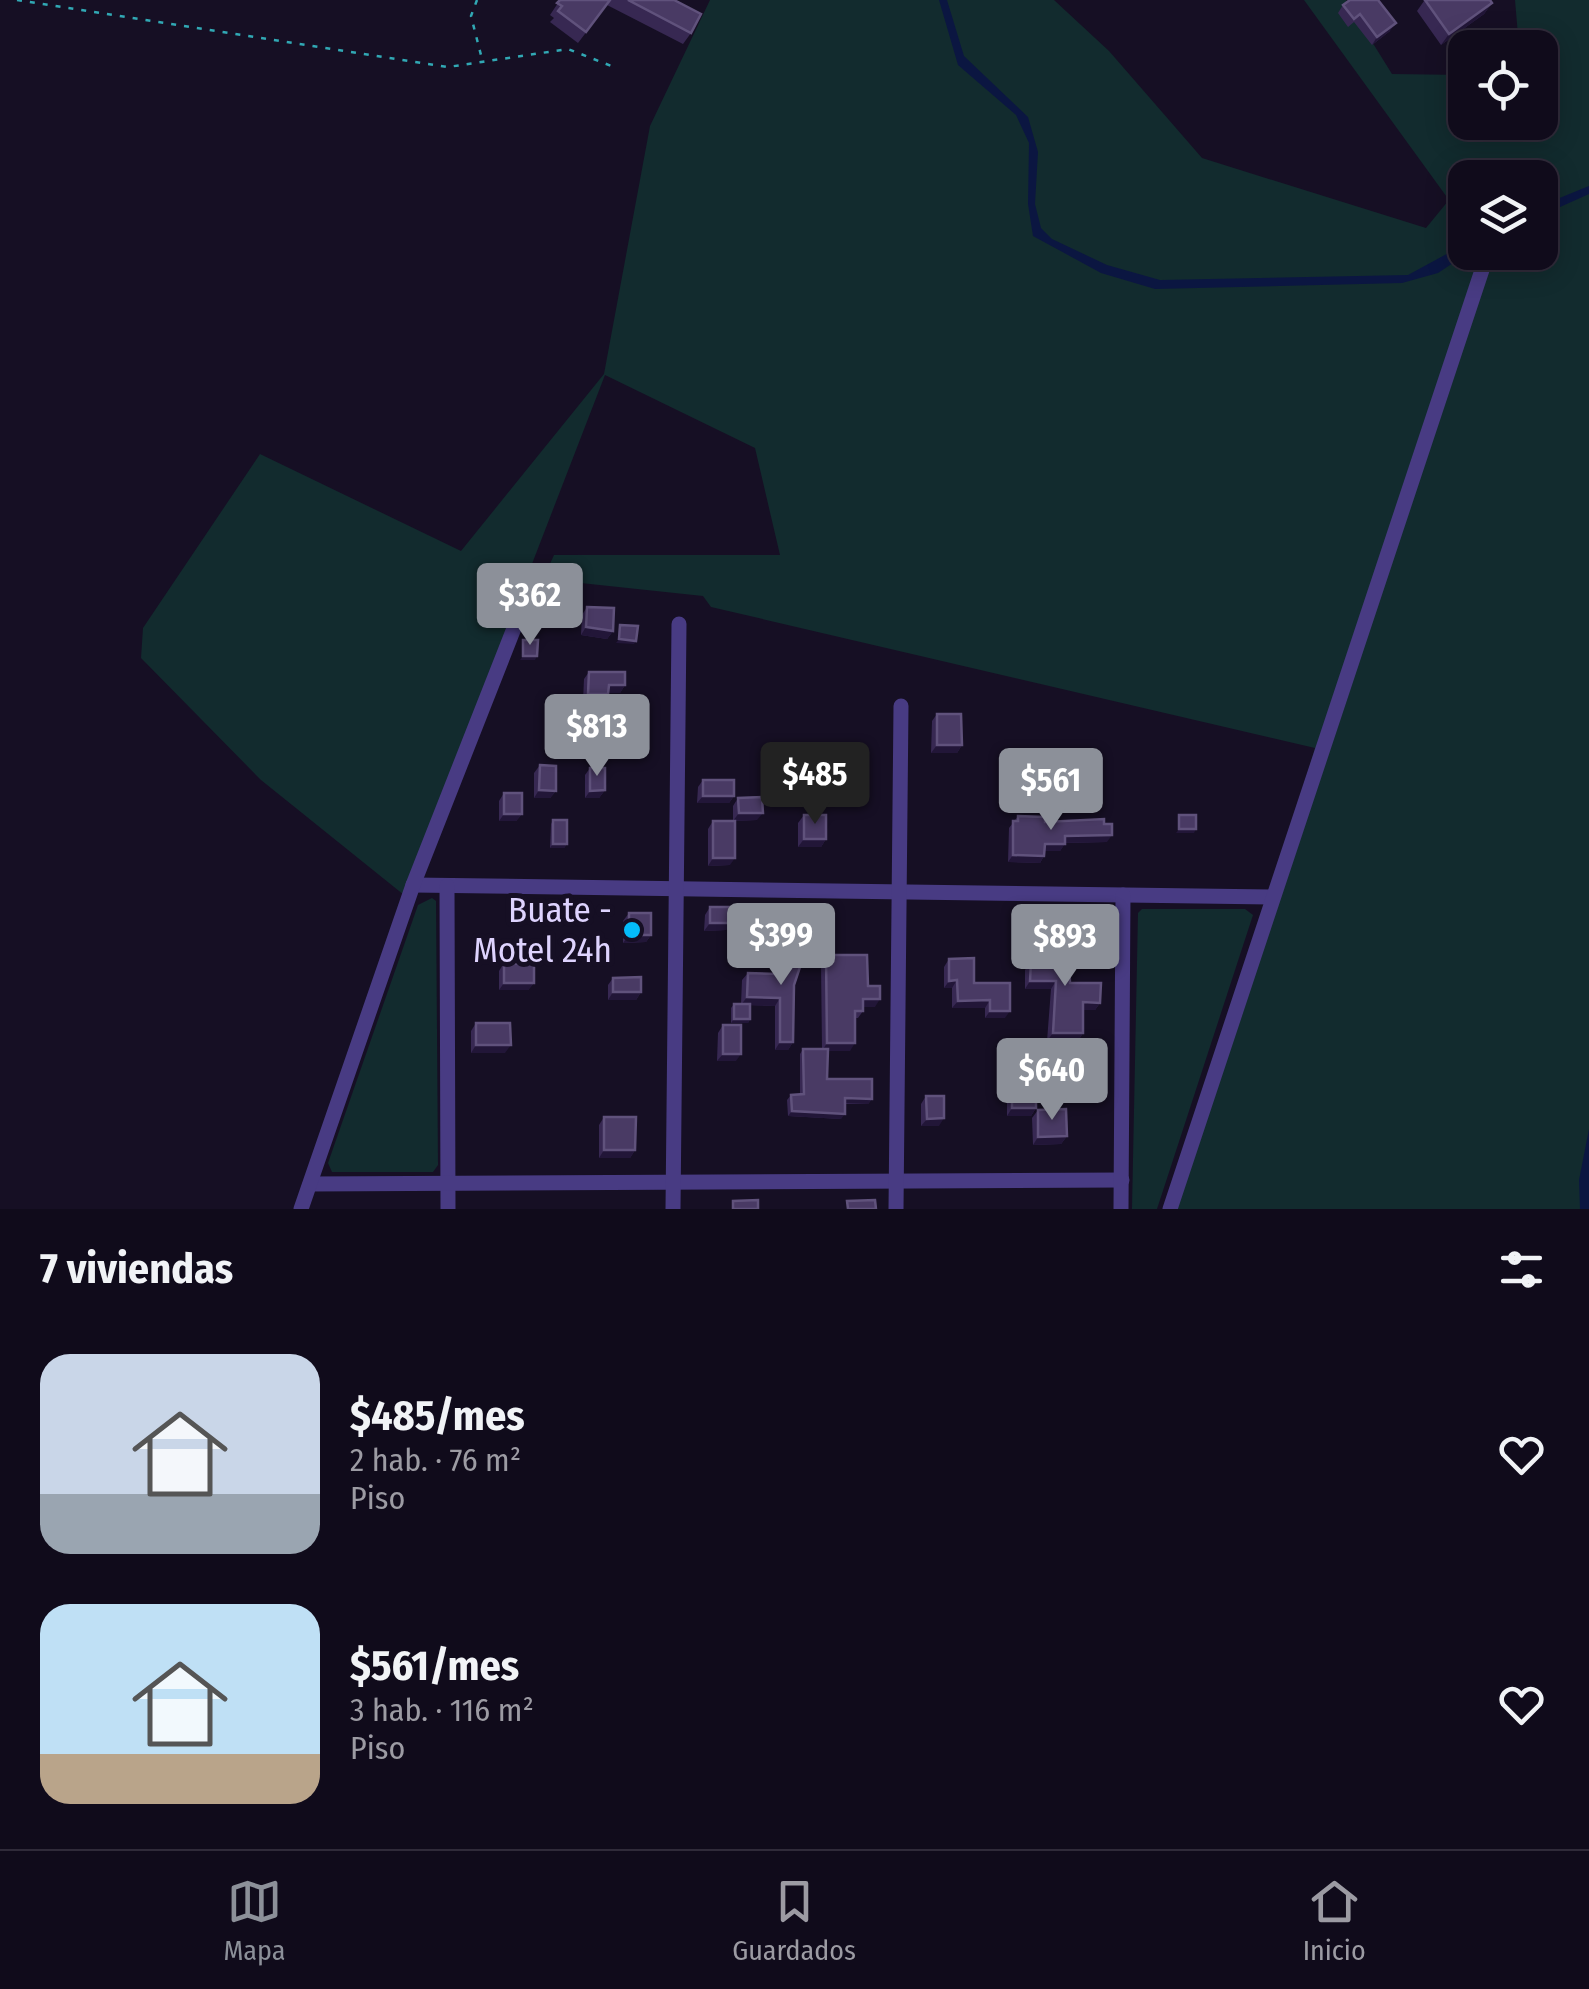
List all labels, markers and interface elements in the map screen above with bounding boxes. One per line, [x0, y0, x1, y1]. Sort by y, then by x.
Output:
map controls [1448, 30, 1558, 270]
button: locate [1448, 30, 1558, 140]
button: layers [1448, 160, 1558, 270]
pin: $362 [471, 563, 589, 648]
text: $362 [499, 576, 561, 614]
pin: $813 [538, 694, 656, 779]
text: $813 [567, 707, 627, 745]
pin: $485 [756, 742, 874, 827]
pin: $561 [992, 748, 1110, 833]
text: $485 [783, 755, 848, 793]
text: $561 [1021, 761, 1081, 799]
place label: Buate - Motel 24h [473, 889, 612, 971]
pin: $399 [722, 903, 840, 988]
pin: $893 [1006, 904, 1124, 989]
text: $399 [749, 916, 813, 954]
text: $893 [1033, 917, 1097, 955]
marker: Buate - Motel 24h [621, 919, 643, 941]
pin: $640 [993, 1038, 1111, 1123]
text: $640 [1019, 1051, 1085, 1089]
icon: filters [1494, 1242, 1549, 1297]
text: 7 viviendas [40, 1244, 233, 1294]
text: $485/mes [350, 1391, 525, 1441]
icon: home [120, 1394, 240, 1514]
icon: heart [1494, 1427, 1549, 1482]
text: 2 hab. · 76 m² [350, 1441, 521, 1479]
text: Piso [350, 1479, 405, 1517]
text: $561/mes [350, 1641, 519, 1691]
icon: home [120, 1644, 240, 1764]
icon: heart [1494, 1677, 1549, 1732]
text: 3 hab. · 116 m² [350, 1691, 534, 1729]
text: Piso [350, 1729, 405, 1767]
tab: Mapa [223, 1874, 285, 1967]
tab: Guardados [732, 1874, 856, 1967]
tab: Inicio [1303, 1874, 1366, 1967]

